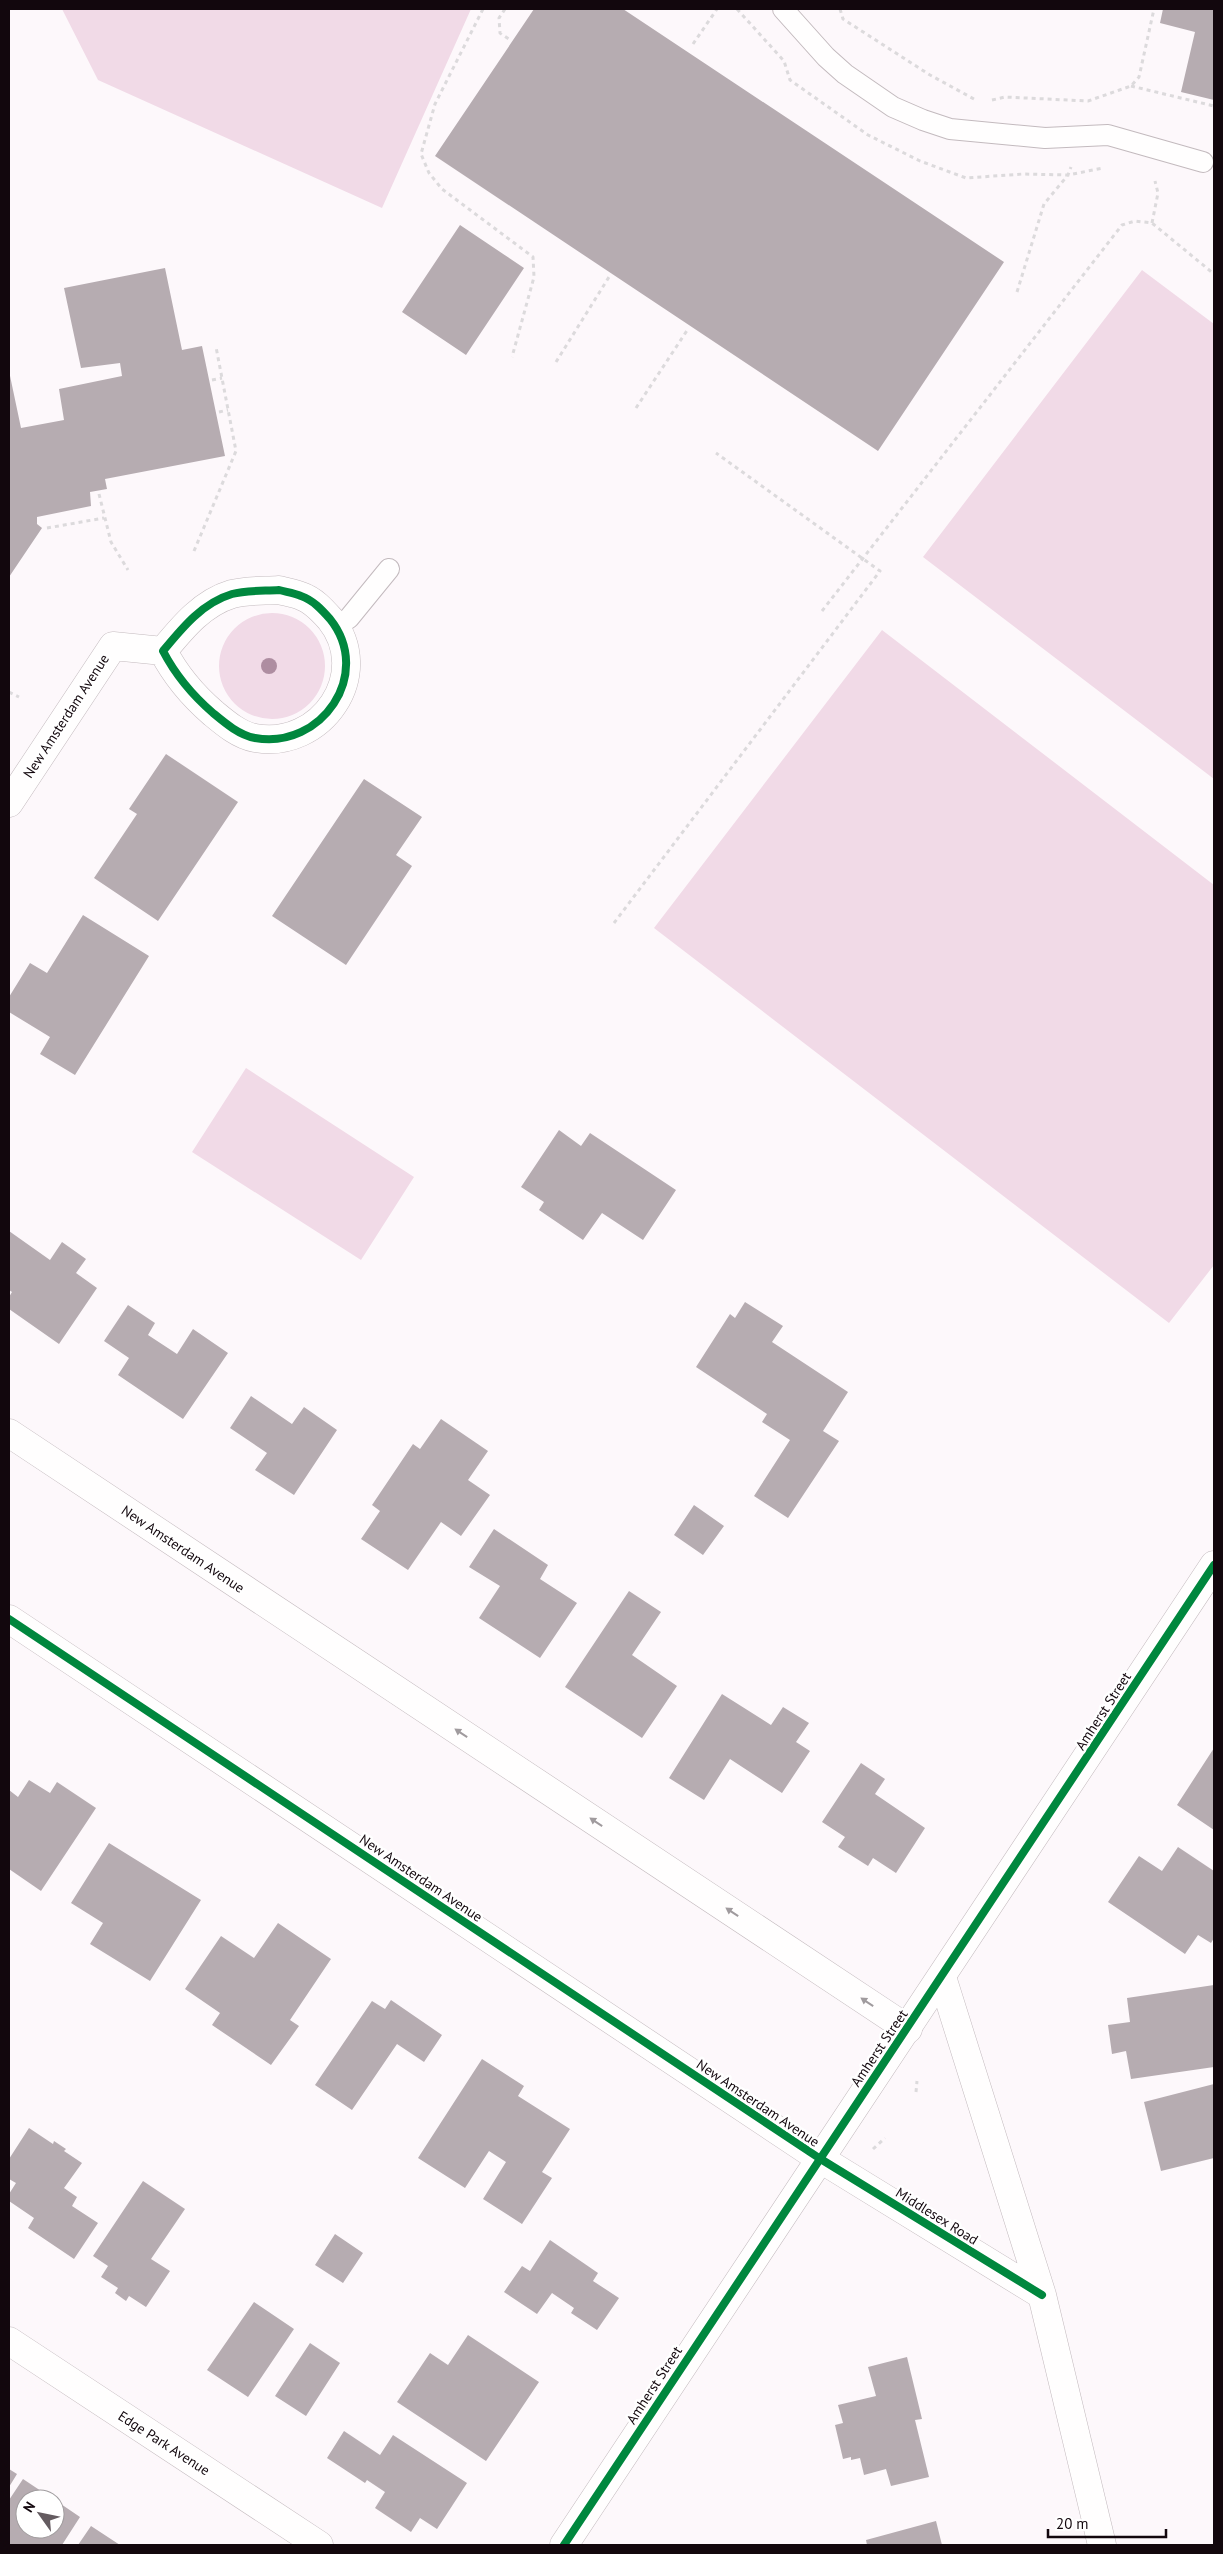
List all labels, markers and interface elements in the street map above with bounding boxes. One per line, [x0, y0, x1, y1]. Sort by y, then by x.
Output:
street label: New Amsterdam Avenue [19, 651, 113, 781]
street label: New Amsterdam Avenue [118, 1501, 248, 1597]
street label: Amherst Street [1071, 1668, 1135, 1753]
one-way arrow [454, 1728, 467, 1737]
one-way arrow [590, 1817, 603, 1827]
street label: New Amsterdam Avenue [356, 1830, 486, 1926]
one-way arrow [725, 1907, 738, 1917]
one-way arrow [861, 1997, 874, 2006]
street label: Amherst Street [847, 2006, 912, 2090]
street label: New Amsterdam Avenue [693, 2055, 823, 2151]
street label: Middlesex Road [892, 2183, 982, 2249]
street label: Amherst Street [622, 2342, 686, 2427]
street label: Edge Park Avenue [115, 2407, 213, 2479]
north arrow [15, 2489, 65, 2539]
text: N [19, 2498, 39, 2516]
scale bar [1048, 2506, 1166, 2538]
text: 20 m [1056, 2514, 1089, 2533]

